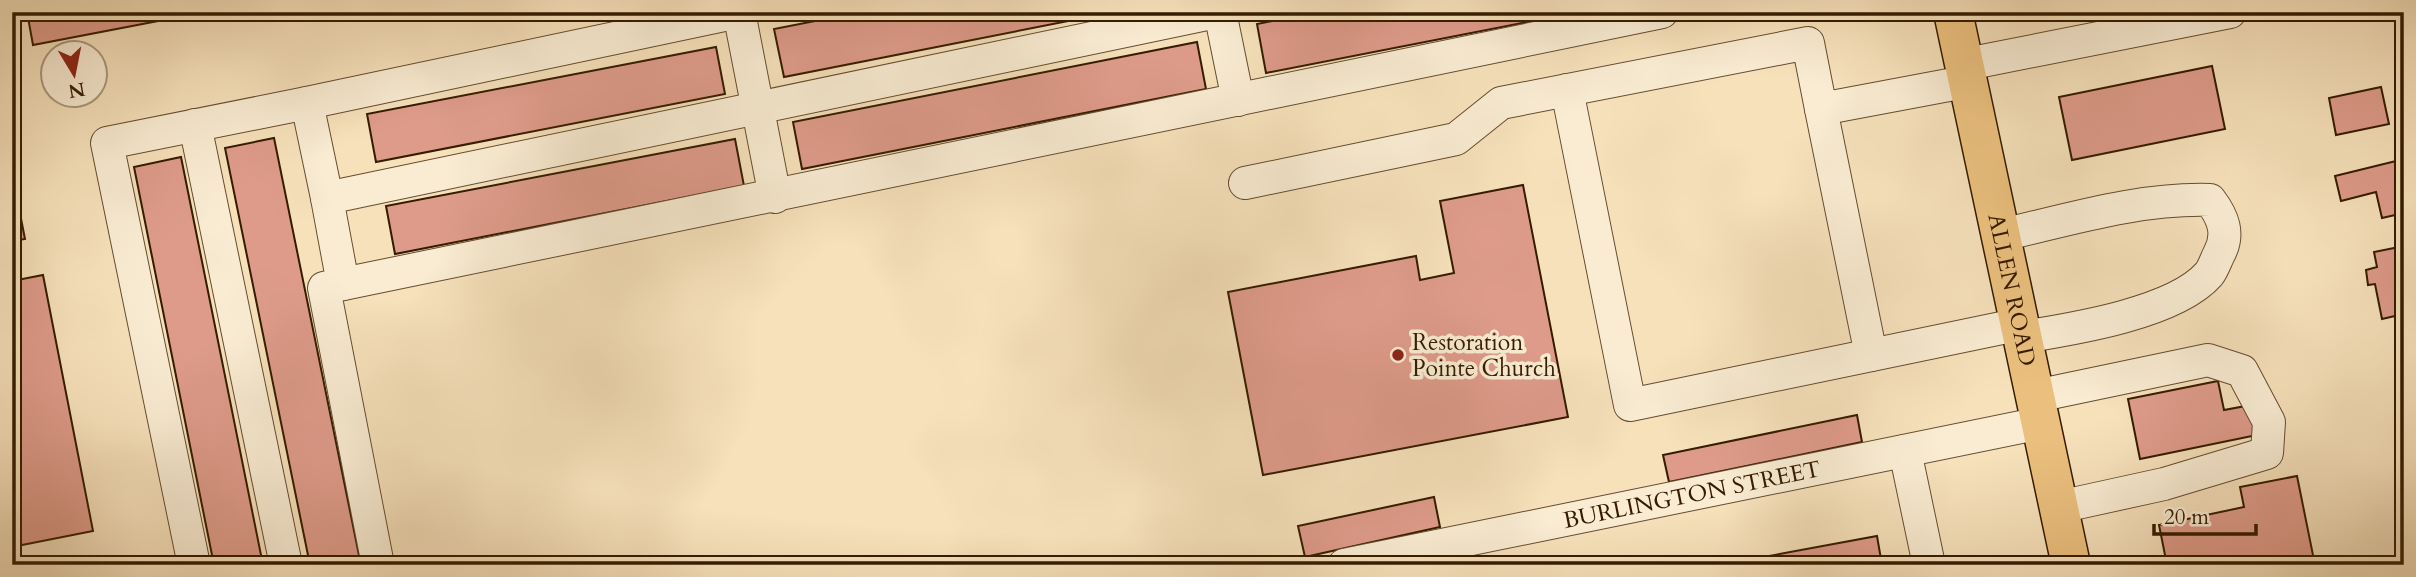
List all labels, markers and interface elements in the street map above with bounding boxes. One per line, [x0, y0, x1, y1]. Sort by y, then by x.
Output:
north arrow [38, 38, 108, 108]
text: N [66, 76, 87, 104]
street label: ALLEN ROAD [1980, 211, 2043, 369]
place label: Restoration Pointe Church [1412, 327, 1556, 384]
marker: Restoration Pointe Church [1390, 347, 1406, 363]
street label: BURLINGTON STREET [1560, 453, 1824, 536]
scale bar [2154, 493, 2255, 537]
text: 20 m [2164, 503, 2209, 532]

